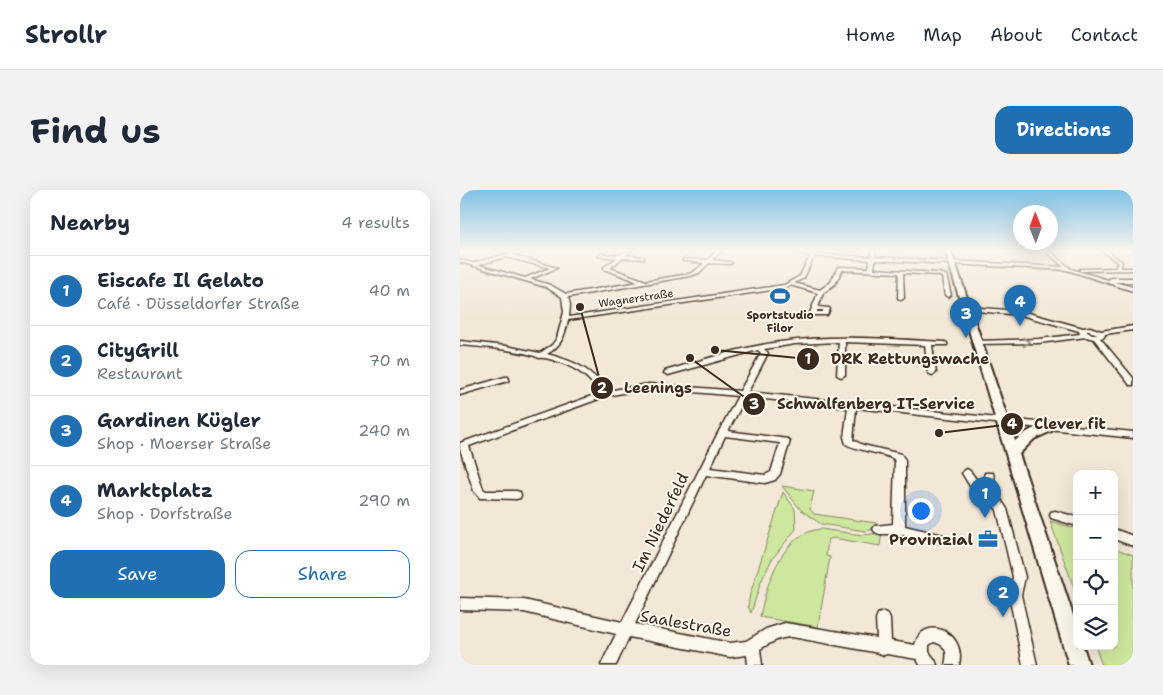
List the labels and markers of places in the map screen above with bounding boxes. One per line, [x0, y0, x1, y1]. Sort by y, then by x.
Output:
sports icon: Sportstudio Filor [769, 285, 791, 307]
pin: 4 [1004, 285, 1036, 326]
pin: 3 [950, 297, 982, 338]
place label: Sportstudio Filor [746, 308, 814, 336]
callout: DRK Rettungswache [796, 344, 999, 374]
callout: Leenings [589, 373, 702, 403]
callout: Schwalfenberg IT-Service [741, 389, 985, 419]
callout: Clever fit [999, 409, 1116, 439]
pin: 1 [969, 477, 1001, 518]
office icon: Provinzial [977, 528, 999, 550]
place label: Provinzial [889, 529, 973, 550]
pin: 2 [987, 576, 1019, 617]

